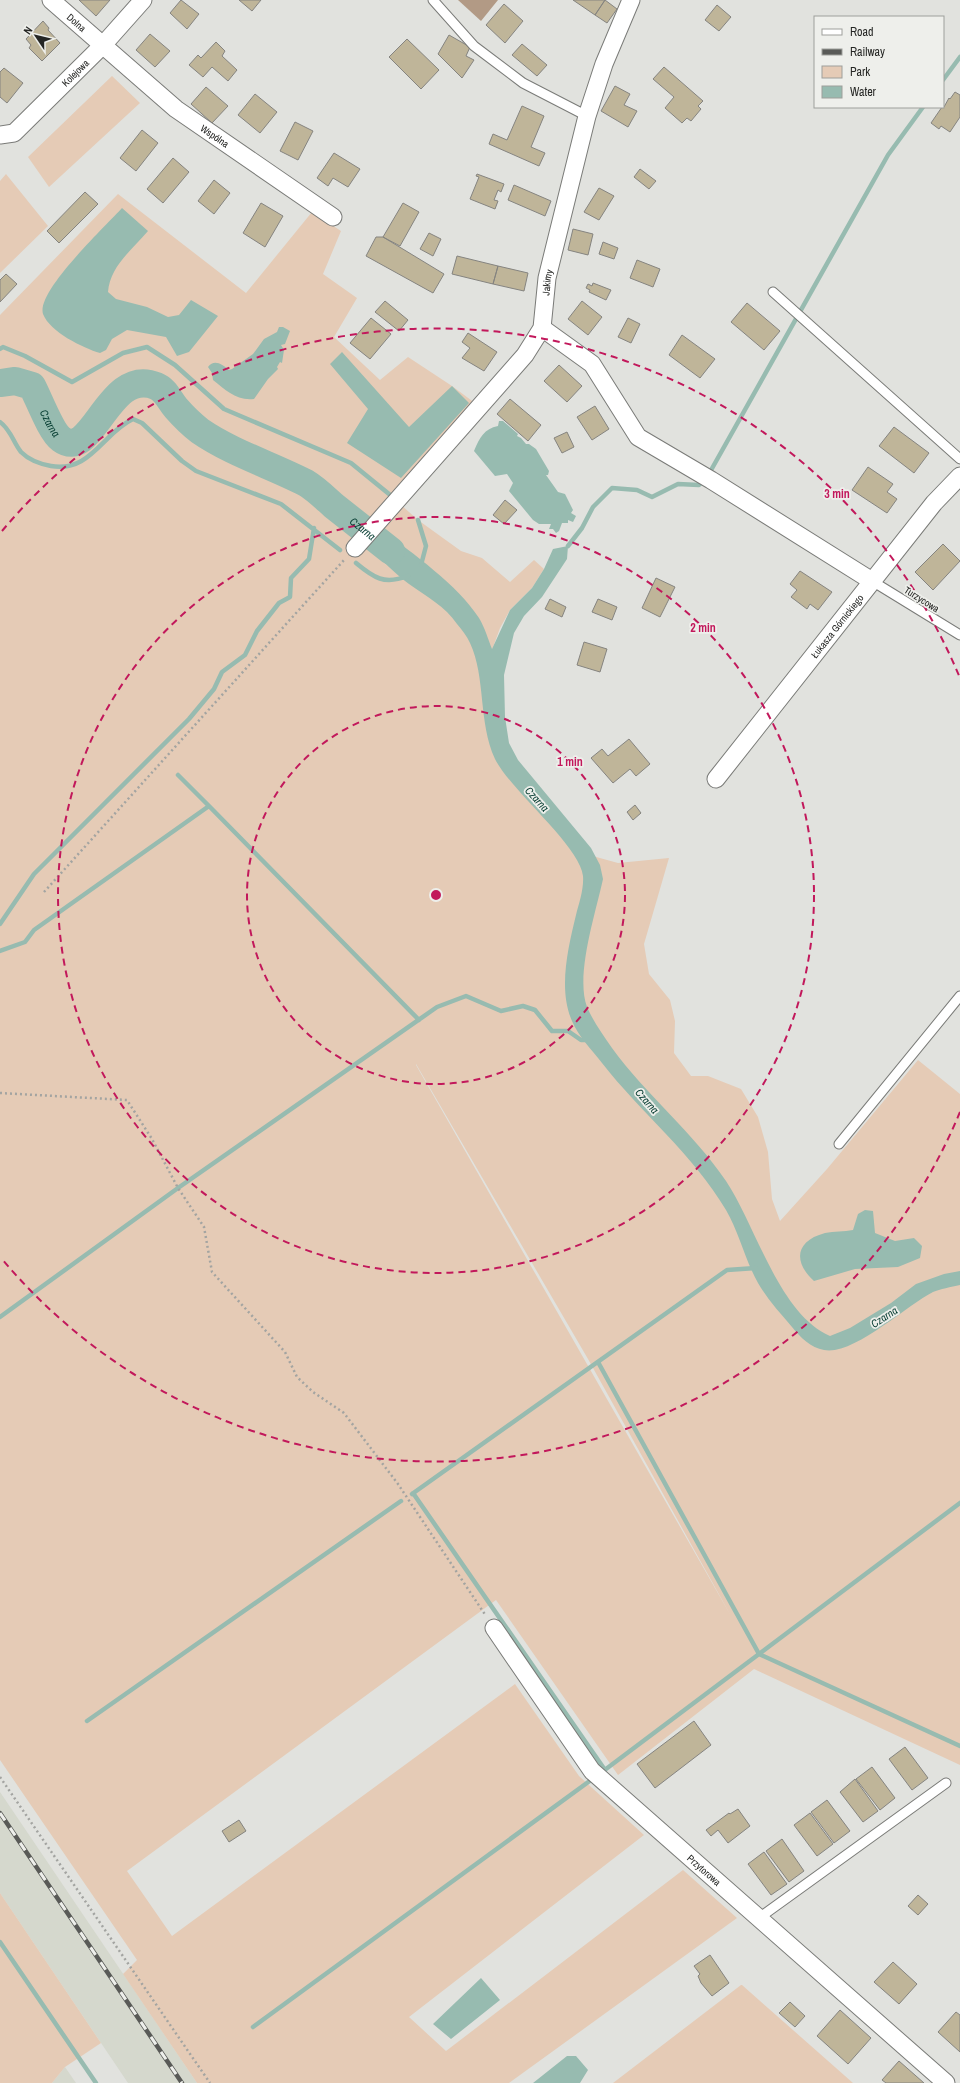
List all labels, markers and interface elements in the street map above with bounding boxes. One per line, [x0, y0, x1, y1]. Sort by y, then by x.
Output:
street label: Dolna [64, 11, 89, 35]
north arrow [16, 16, 56, 56]
legend [814, 16, 944, 108]
text: N [20, 24, 35, 37]
text: Road [850, 24, 874, 40]
text: Railway [850, 44, 885, 60]
street label: Kolejowa [59, 56, 92, 89]
text: Park [850, 64, 870, 80]
text: Water [850, 84, 877, 100]
street label: Wspólna [198, 122, 232, 151]
street label: Jakimy [539, 267, 556, 296]
water label: Czarna [37, 407, 63, 440]
text: 3 min [824, 486, 850, 502]
water label: Czarna [347, 514, 378, 543]
street label: Turzycowa [902, 584, 942, 615]
street label: Łukasza Górnickiego [808, 591, 867, 661]
text: 2 min [690, 620, 716, 636]
text: 1 min [557, 754, 583, 770]
water label: Czarna [522, 784, 552, 814]
centre of rings [429, 888, 443, 902]
water label: Czarna [632, 1085, 662, 1117]
water label: Czarna [868, 1303, 900, 1331]
street label: Przytorowa [684, 1852, 724, 1889]

